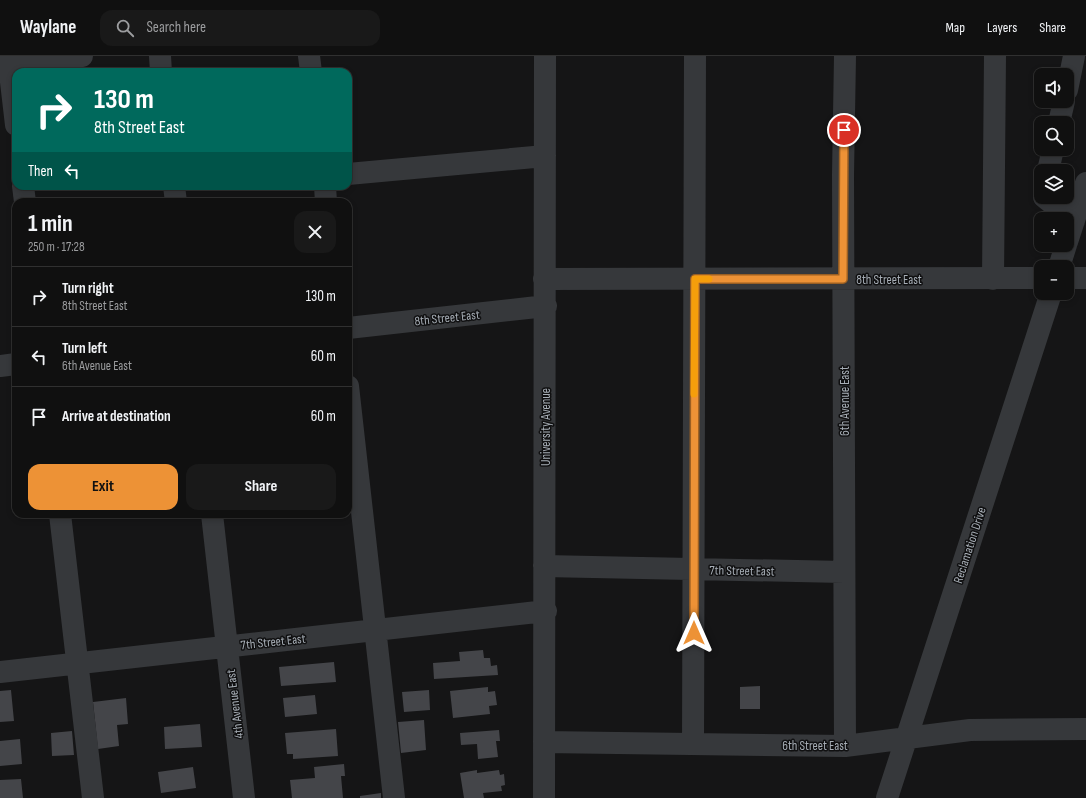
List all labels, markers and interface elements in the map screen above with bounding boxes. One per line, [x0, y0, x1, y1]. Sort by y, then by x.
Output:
search box [100, 10, 380, 46]
text: Waylane [20, 16, 76, 39]
icon: search [114, 17, 136, 39]
text: Search here [146, 18, 206, 37]
text: Map [945, 19, 965, 36]
text: Layers [987, 19, 1017, 36]
text: Share [1039, 19, 1066, 36]
map controls [1034, 68, 1074, 300]
button: sound [1034, 68, 1074, 108]
text: 130 m [94, 83, 154, 116]
icon: right [28, 84, 80, 136]
pin [827, 113, 861, 147]
button: search [1034, 116, 1074, 156]
text: 8th Street East [94, 117, 185, 138]
icon: arrive [833, 119, 855, 141]
icon: left [61, 160, 83, 182]
text: Then [28, 162, 53, 181]
button: layers [1034, 164, 1074, 204]
text: 1 min [28, 209, 73, 238]
button: close [294, 211, 336, 253]
button: + [1034, 212, 1074, 252]
text: 250 m · 17:28 [28, 239, 85, 255]
button: − [1034, 260, 1074, 300]
street label: 8th Street East [856, 272, 922, 288]
text: Turn right [62, 279, 114, 298]
icon: right [28, 286, 50, 308]
text: 130 m [306, 287, 336, 306]
text: 8th Street East [62, 298, 128, 314]
street label: 8th Street East [414, 307, 481, 329]
text: Turn left [62, 339, 107, 358]
icon: left [28, 346, 50, 368]
text: 60 m [311, 347, 336, 366]
text: 6th Avenue East [62, 358, 132, 374]
street label: 6th Avenue East [837, 366, 853, 436]
street label: University Avenue [538, 388, 554, 466]
icon: arrive [28, 406, 50, 428]
text: Arrive at destination [62, 407, 171, 426]
text: 60 m [311, 407, 336, 426]
button: Exit [28, 464, 178, 510]
button: Share [186, 464, 336, 510]
street label: Reclamation Drive [950, 505, 990, 585]
street label: 7th Street East [709, 562, 775, 580]
position arrow [673, 612, 715, 654]
street label: 7th Street East [240, 631, 306, 653]
street label: 4th Avenue East [223, 668, 247, 739]
street label: 6th Street East [782, 738, 848, 754]

